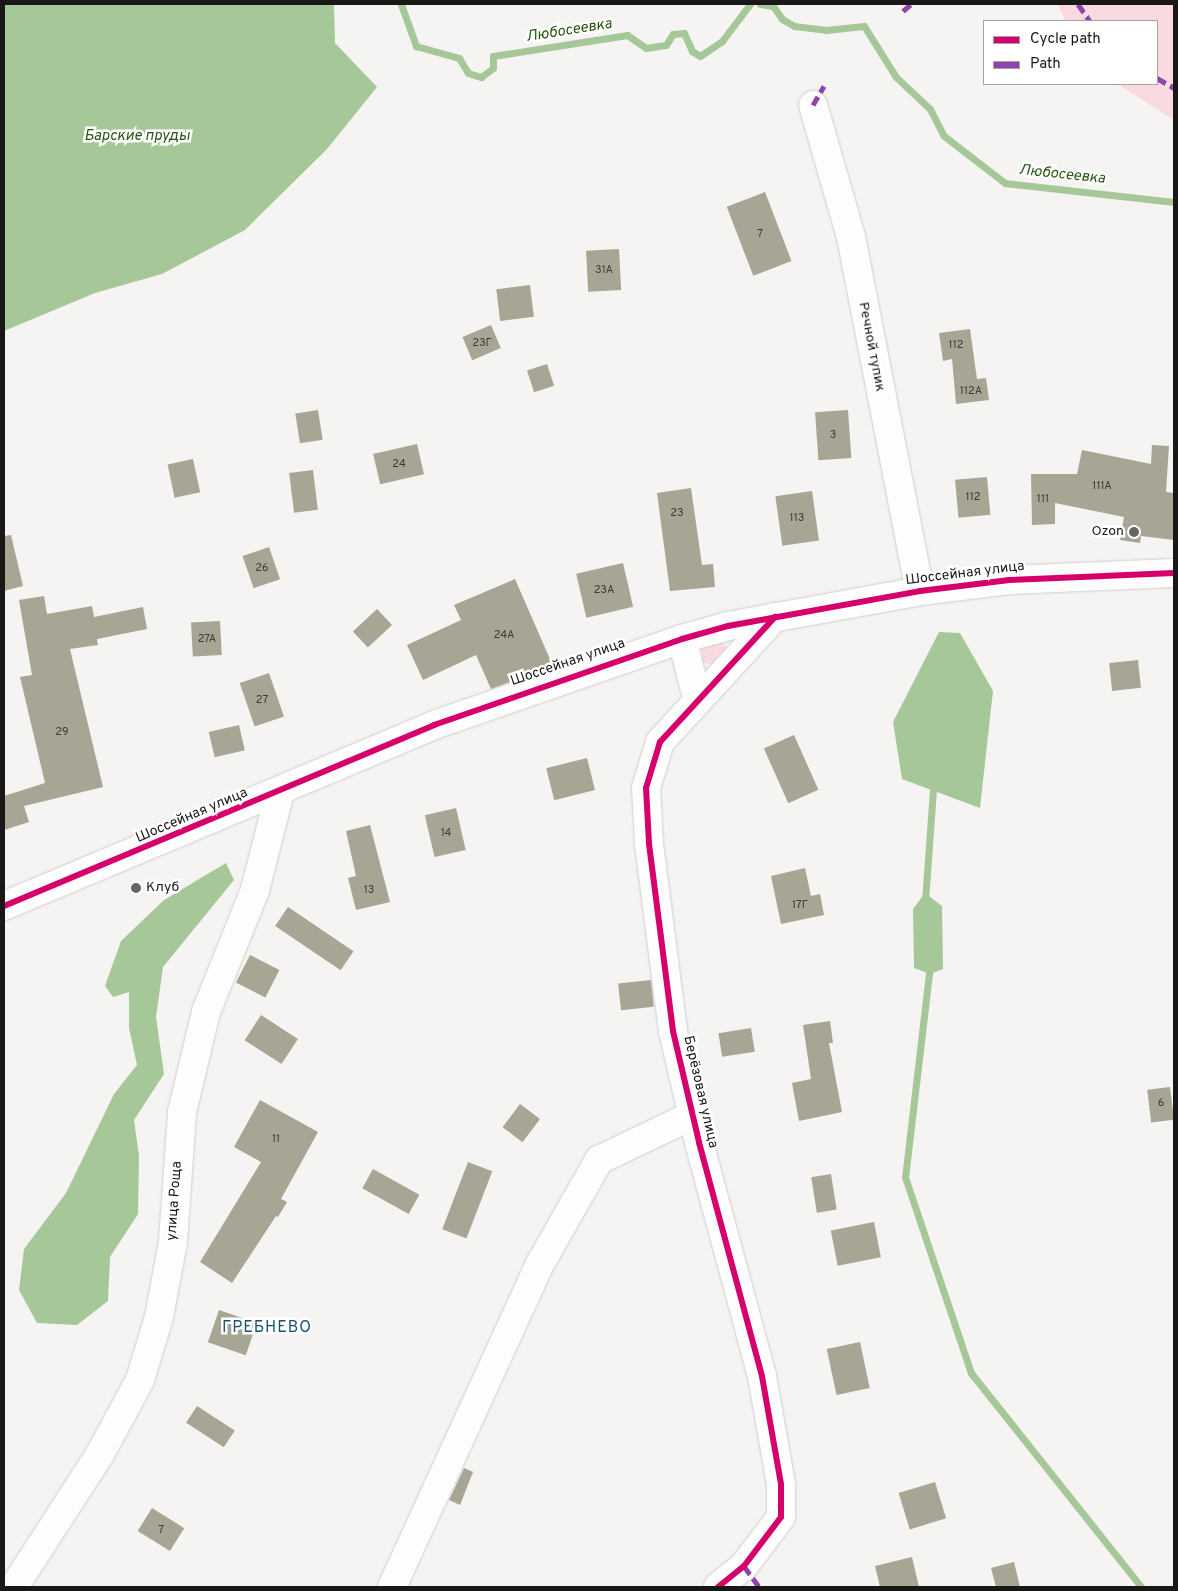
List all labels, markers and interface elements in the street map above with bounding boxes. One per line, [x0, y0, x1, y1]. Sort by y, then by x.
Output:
water label: Любосеевка [525, 15, 613, 47]
legend [983, 20, 1158, 85]
text: Cycle path [1030, 30, 1101, 49]
text: Path [1030, 55, 1061, 74]
water label: Барские пруды [84, 128, 190, 146]
water label: Любосеевка [1018, 162, 1106, 188]
house number: 7 [757, 227, 763, 241]
house number: 31А [595, 263, 613, 277]
street label: Речной тупик [854, 301, 888, 393]
house number: 23Г [472, 336, 492, 350]
house number: 112 [949, 338, 963, 352]
house number: 112А [960, 384, 982, 398]
house number: 3 [830, 428, 836, 442]
house number: 24 [392, 457, 406, 471]
house number: 111А [1092, 479, 1112, 493]
house number: 112 [966, 490, 980, 504]
house number: 111 [1037, 492, 1049, 506]
house number: 23 [670, 506, 684, 520]
house number: 113 [790, 511, 804, 525]
place label: Ozon [1091, 524, 1124, 540]
marker: Ozon [1128, 526, 1140, 538]
street label: Шоссейная улица [904, 558, 1026, 590]
house number: 26 [255, 561, 269, 575]
house number: 23А [594, 583, 614, 597]
house number: 24А [494, 628, 514, 642]
house number: 27А [198, 632, 216, 646]
street label: Шоссейная улица [509, 636, 627, 690]
house number: 27 [256, 693, 268, 707]
house number: 29 [55, 725, 69, 739]
street label: Шоссейная улица [134, 785, 250, 847]
house number: 14 [441, 826, 451, 840]
place label: Клуб [146, 880, 179, 896]
marker: Клуб [130, 882, 142, 894]
house number: 13 [364, 883, 374, 897]
house number: 17Г [792, 898, 808, 912]
street label: Берёзовая улица [679, 1034, 721, 1150]
house number: 6 [1158, 1096, 1164, 1110]
house number: 11 [272, 1132, 280, 1146]
street label: улица Роща [164, 1161, 186, 1241]
district label: ГРЕБНЕВО [221, 1318, 313, 1338]
house number: 7 [158, 1523, 164, 1537]

